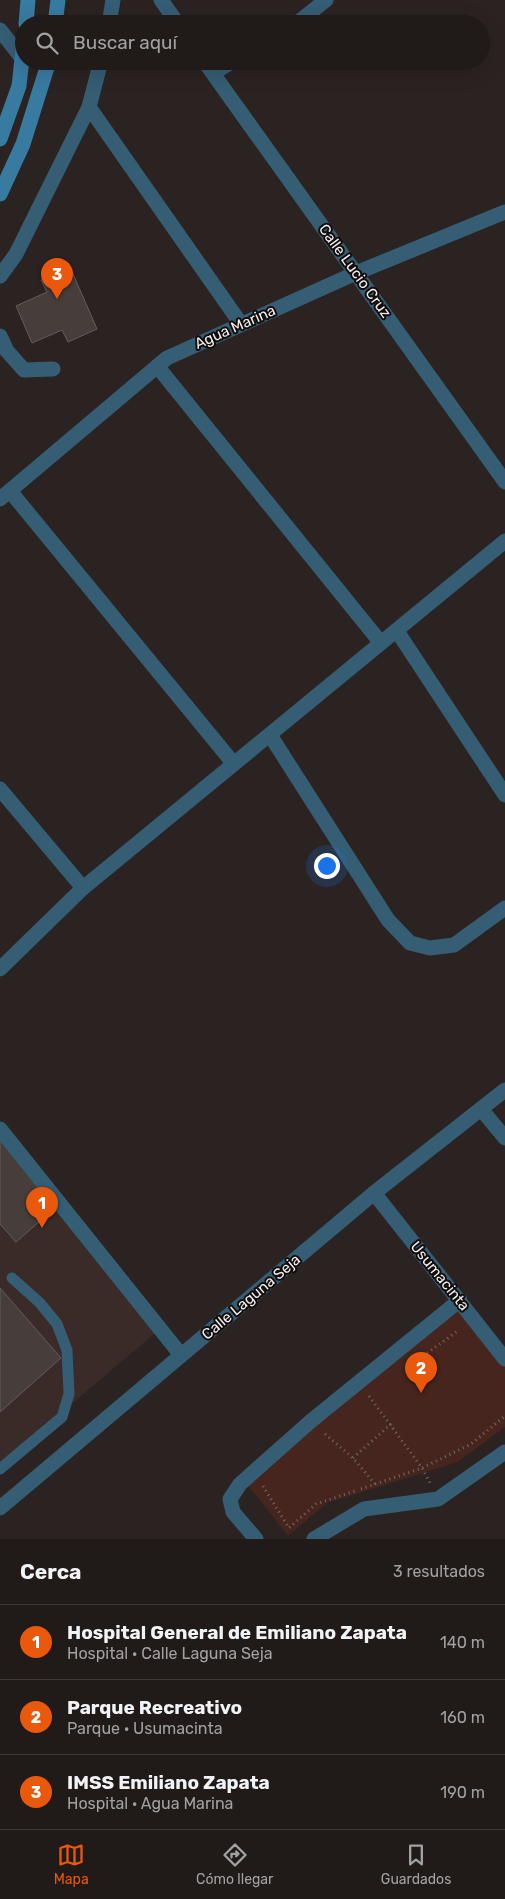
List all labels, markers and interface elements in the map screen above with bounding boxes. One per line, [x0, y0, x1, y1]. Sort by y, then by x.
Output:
search box [15, 15, 490, 70]
icon: search [33, 29, 61, 57]
text: Buscar aquí [73, 31, 177, 54]
street label: Calle Lucio Cruz [315, 221, 395, 322]
pin: 3 [41, 258, 73, 299]
street label: Agua Marina [192, 301, 278, 353]
your location [314, 853, 340, 879]
pin: 1 [26, 1187, 58, 1228]
street label: Usumacinta [407, 1238, 473, 1314]
street label: Calle Laguna Seja [198, 1251, 304, 1343]
pin: 2 [405, 1352, 437, 1393]
text: Cerca [20, 1559, 81, 1584]
text: 3 resultados [393, 1562, 485, 1581]
text: Hospital General de Emiliano Zapata [67, 1621, 407, 1644]
text: 1 [32, 1633, 40, 1652]
text: 140 m [440, 1633, 485, 1652]
text: Hospital · Calle Laguna Seja [67, 1644, 273, 1663]
text: Parque Recreativo [67, 1696, 242, 1719]
text: 2 [31, 1708, 41, 1727]
text: 160 m [440, 1708, 485, 1727]
text: Parque · Usumacinta [67, 1719, 222, 1738]
text: IMSS Emiliano Zapata [67, 1771, 270, 1794]
text: 3 [31, 1783, 41, 1802]
text: 190 m [440, 1783, 485, 1802]
text: Hospital · Agua Marina [67, 1794, 233, 1813]
tab: Mapa [54, 1841, 89, 1888]
tab: Cómo llegar [196, 1841, 273, 1888]
tab: Guardados [381, 1841, 451, 1888]

